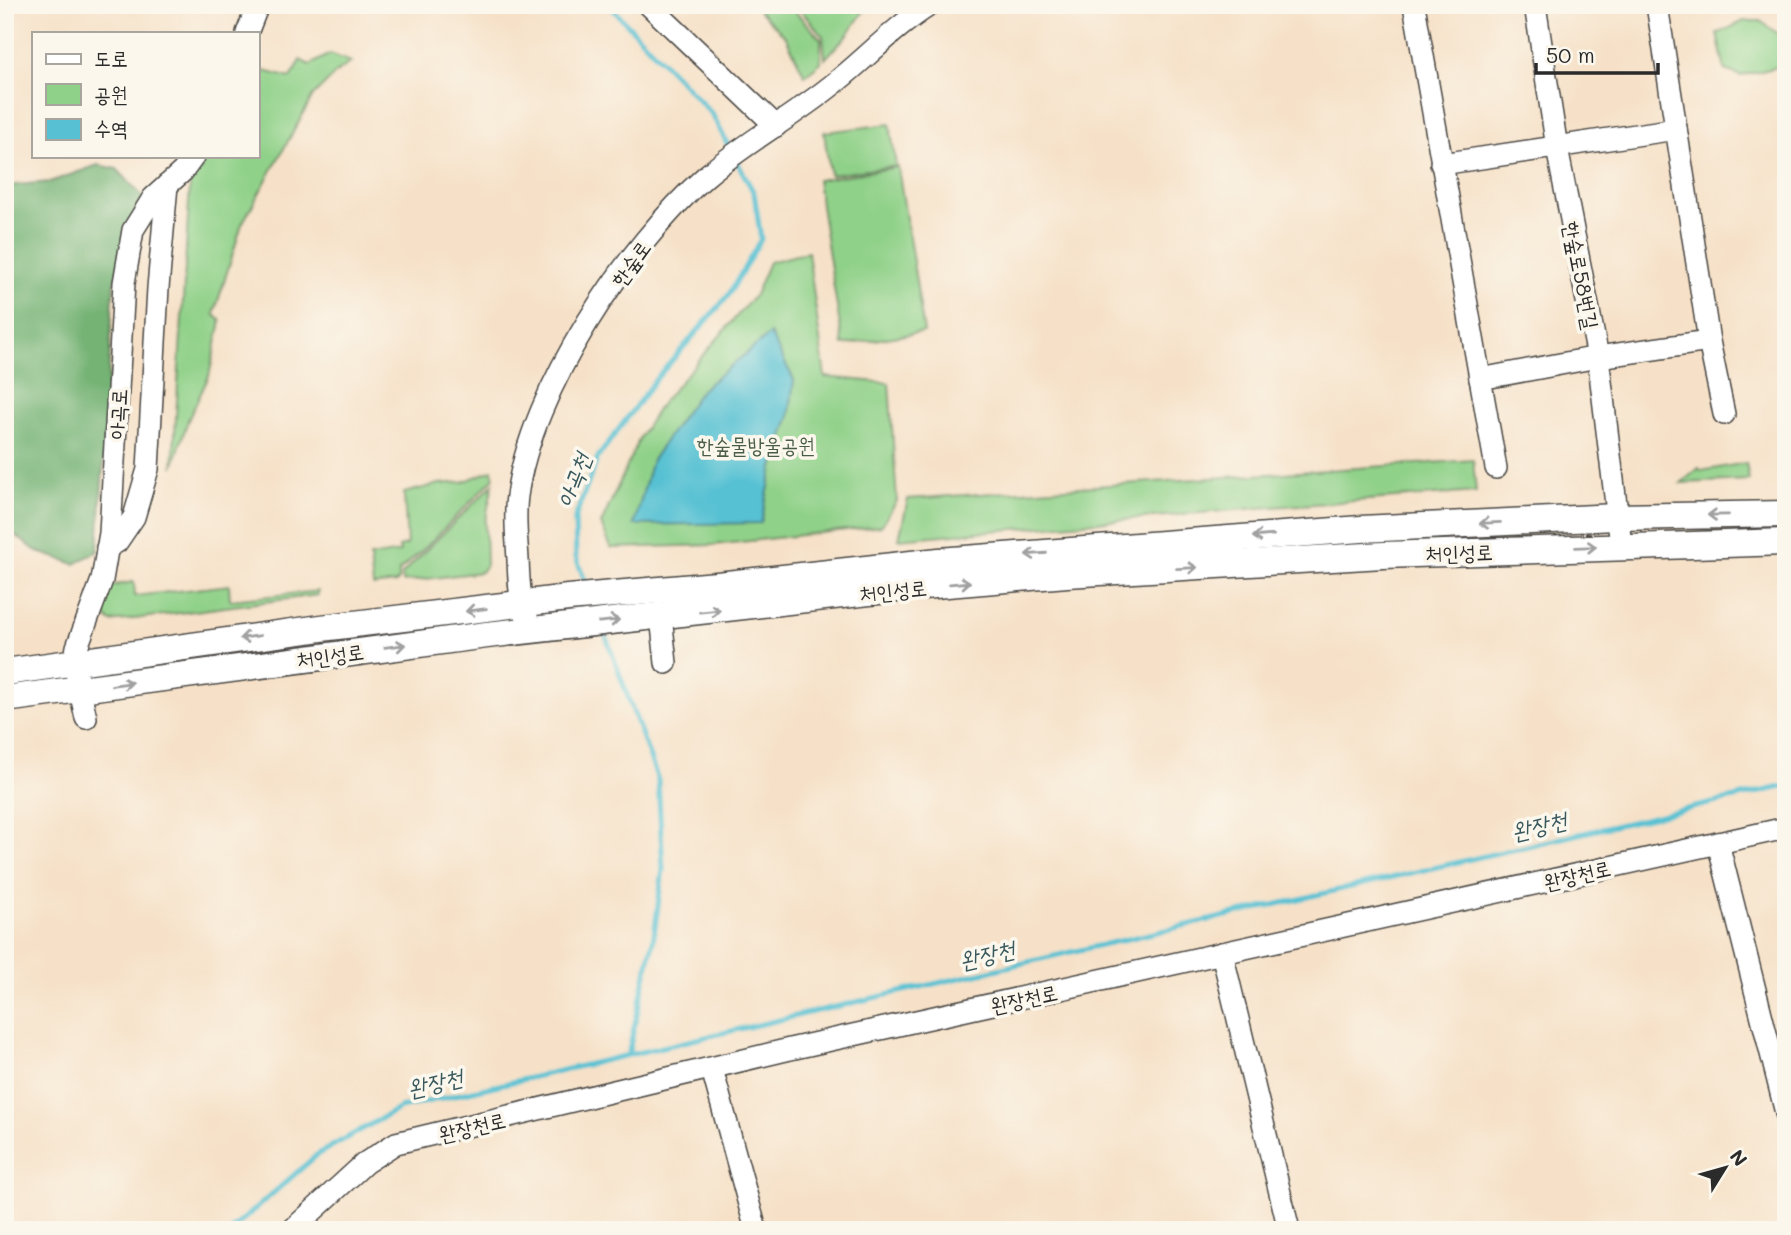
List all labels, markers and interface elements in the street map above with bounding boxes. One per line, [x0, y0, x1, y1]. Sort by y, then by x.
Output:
legend [32, 32, 259, 158]
scale bar [1536, 32, 1658, 76]
text: 50 m [1546, 41, 1595, 68]
text: 도로 [94, 44, 128, 71]
text: 공원 [94, 80, 128, 107]
text: 수역 [94, 114, 128, 141]
street label: 한숲로58번길 [1558, 219, 1606, 331]
street label: 한숲로 [604, 235, 656, 291]
street label: 아곡로 [102, 388, 132, 440]
park label: 한숲물방울공원 [697, 431, 815, 458]
water label: 아곡천 [549, 446, 598, 511]
one-way arrow [1706, 509, 1729, 522]
one-way arrow [1479, 517, 1502, 530]
one-way arrow [1252, 530, 1275, 543]
street label: 처인성로 [1425, 537, 1493, 567]
one-way arrow [1574, 540, 1597, 553]
one-way arrow [1025, 547, 1048, 560]
one-way arrow [1175, 561, 1198, 574]
street label: 처인성로 [858, 573, 928, 607]
one-way arrow [948, 576, 971, 589]
one-way arrow [465, 603, 488, 616]
one-way arrow [698, 604, 721, 617]
one-way arrow [597, 614, 620, 627]
one-way arrow [240, 631, 262, 644]
street label: 처인성로 [295, 637, 365, 673]
one-way arrow [384, 640, 406, 653]
one-way arrow [110, 677, 132, 690]
water label: 완장천 [1509, 804, 1572, 846]
street label: 완장천로 [1541, 853, 1613, 895]
water label: 완장천 [957, 933, 1020, 975]
street label: 완장천로 [988, 978, 1060, 1018]
water label: 완장천 [405, 1061, 468, 1103]
street label: 완장천로 [436, 1105, 508, 1147]
north arrow [1690, 1134, 1760, 1204]
text: N [1725, 1144, 1753, 1171]

